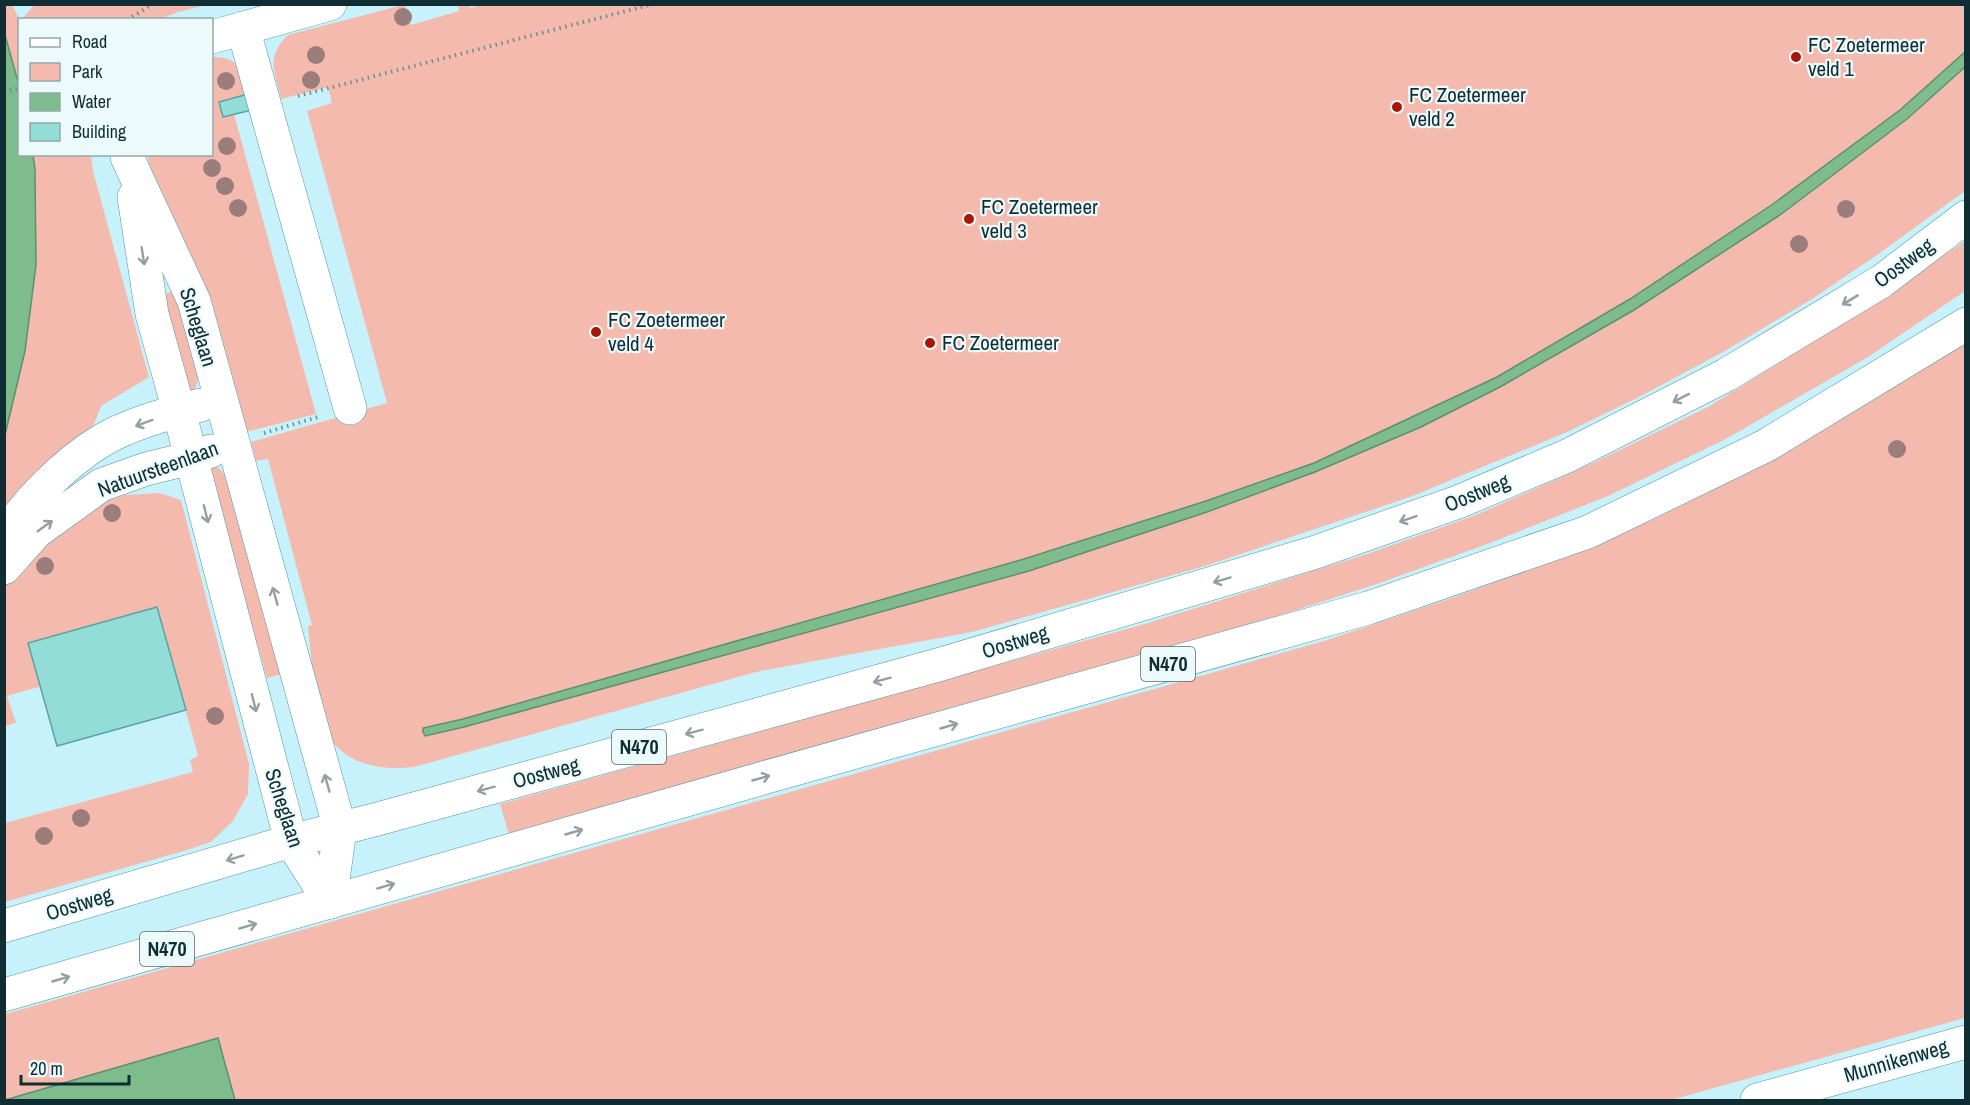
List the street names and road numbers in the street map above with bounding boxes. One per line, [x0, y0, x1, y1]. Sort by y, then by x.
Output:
street label: Oostweg [1868, 231, 1940, 294]
street label: Scheglaan [173, 284, 224, 370]
street label: Natuursteenlaan [94, 433, 222, 504]
street label: Oostweg [1440, 466, 1514, 519]
street label: Oostweg [978, 618, 1052, 665]
road number: N470 [1141, 647, 1195, 681]
road number: N470 [612, 730, 666, 764]
street label: Oostweg [509, 750, 583, 795]
street label: Scheglaan [258, 765, 311, 851]
street label: Oostweg [42, 880, 116, 927]
road number: N470 [140, 932, 194, 966]
street label: Munnikenweg [1840, 1032, 1952, 1089]

